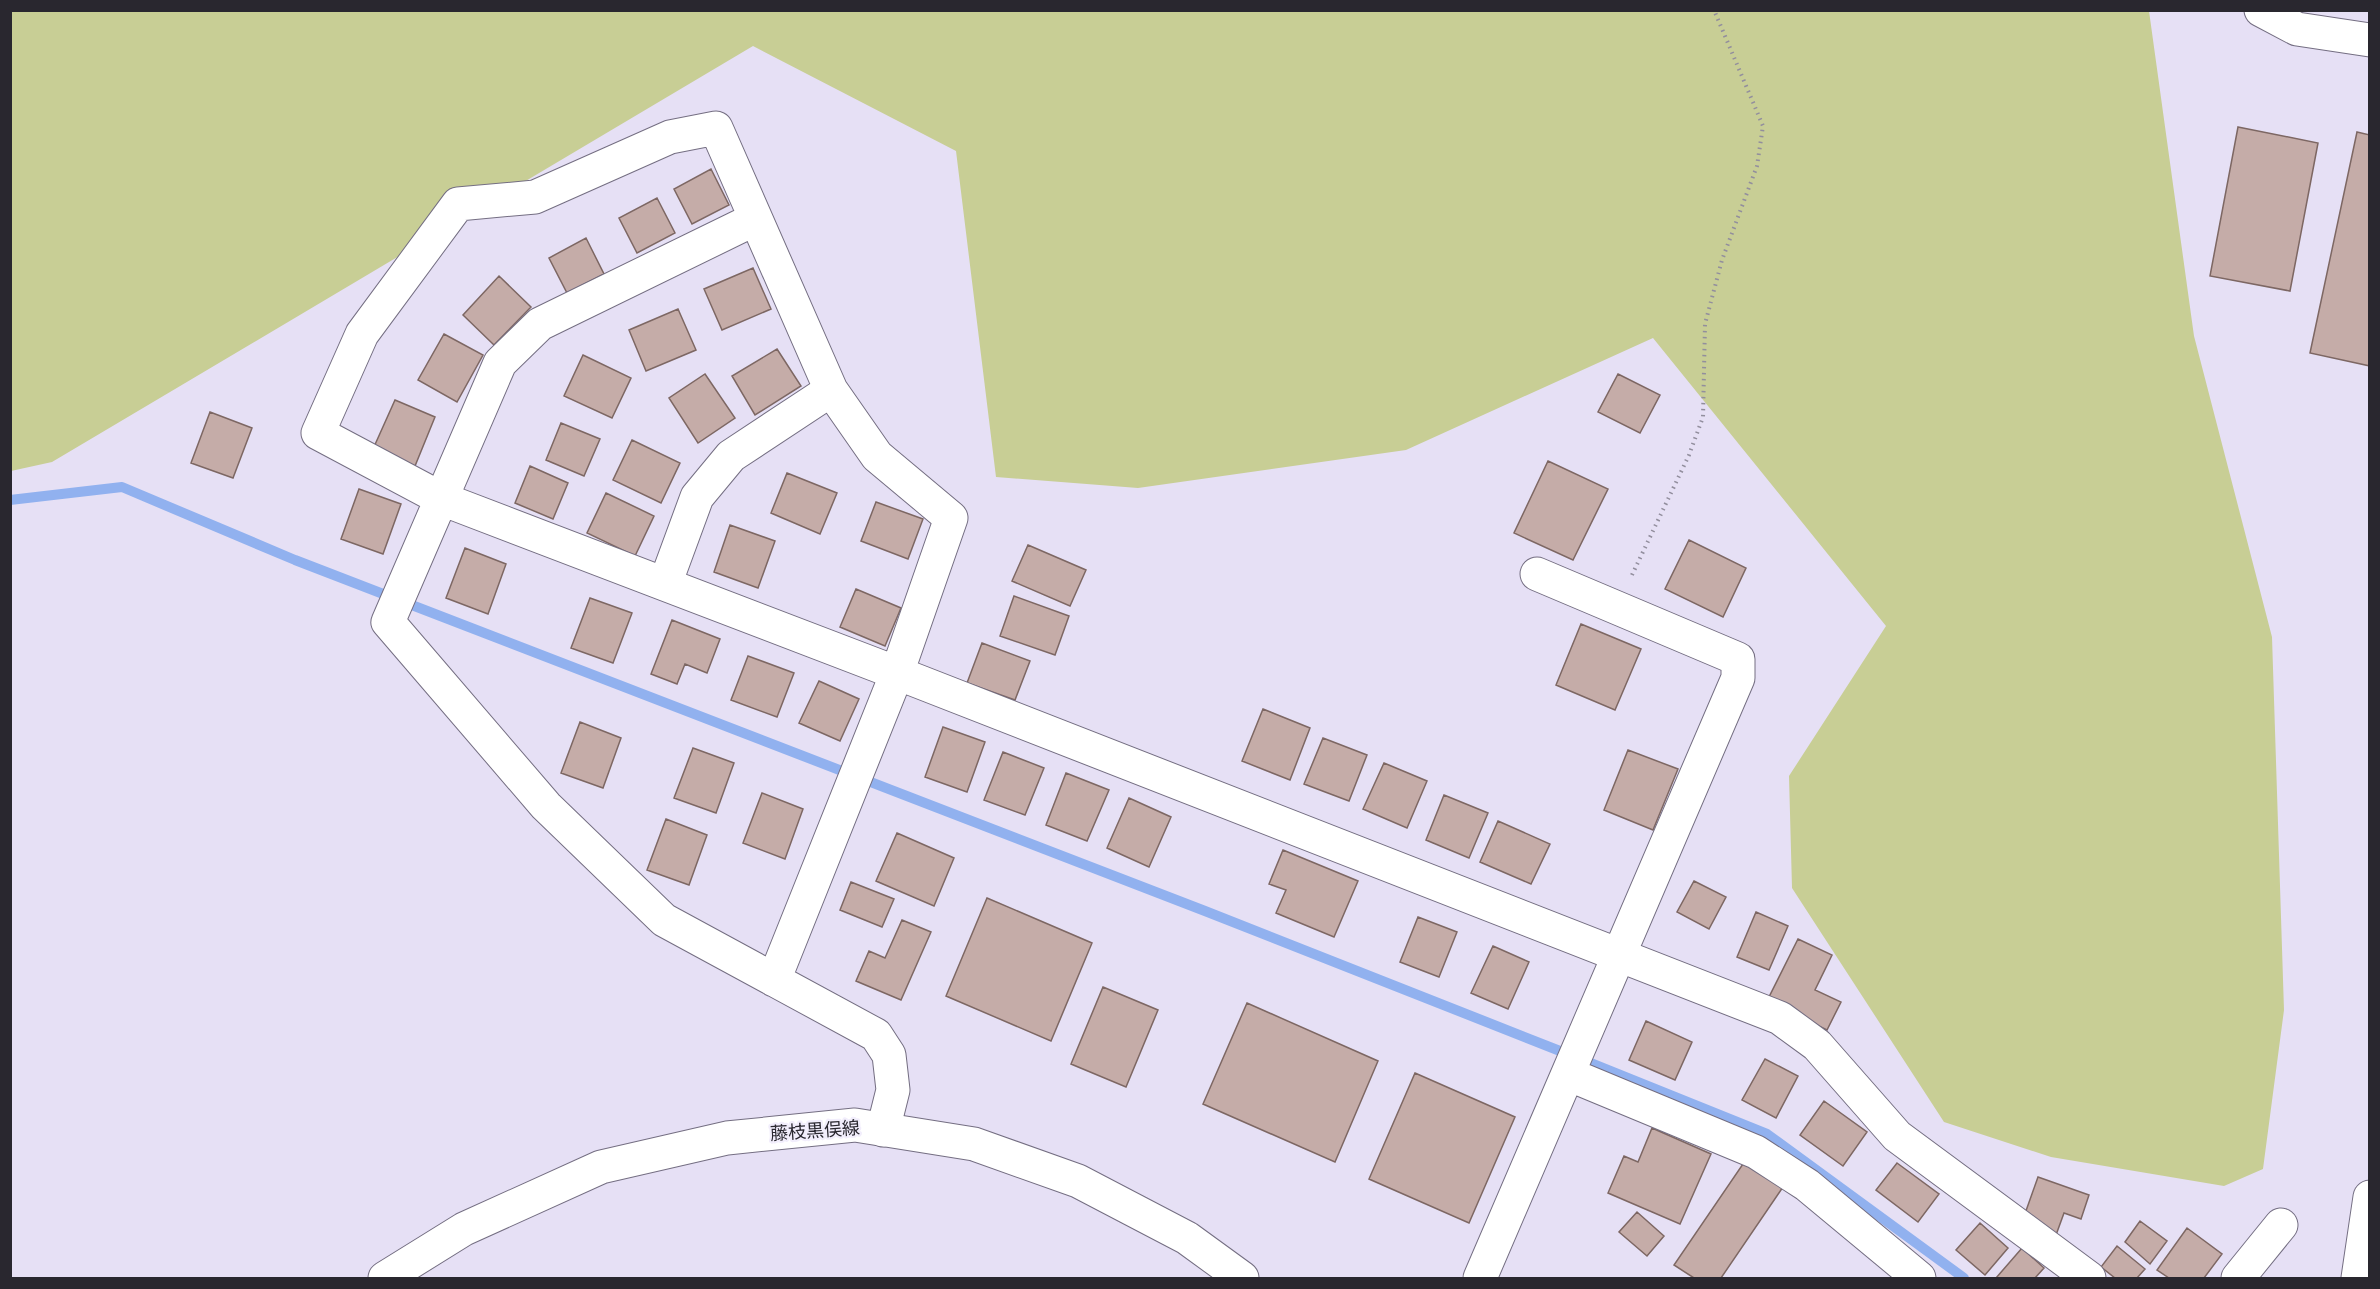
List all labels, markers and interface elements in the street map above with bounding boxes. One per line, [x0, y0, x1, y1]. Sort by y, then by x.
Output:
street label: 藤枝黒俣線 [769, 1117, 861, 1145]

